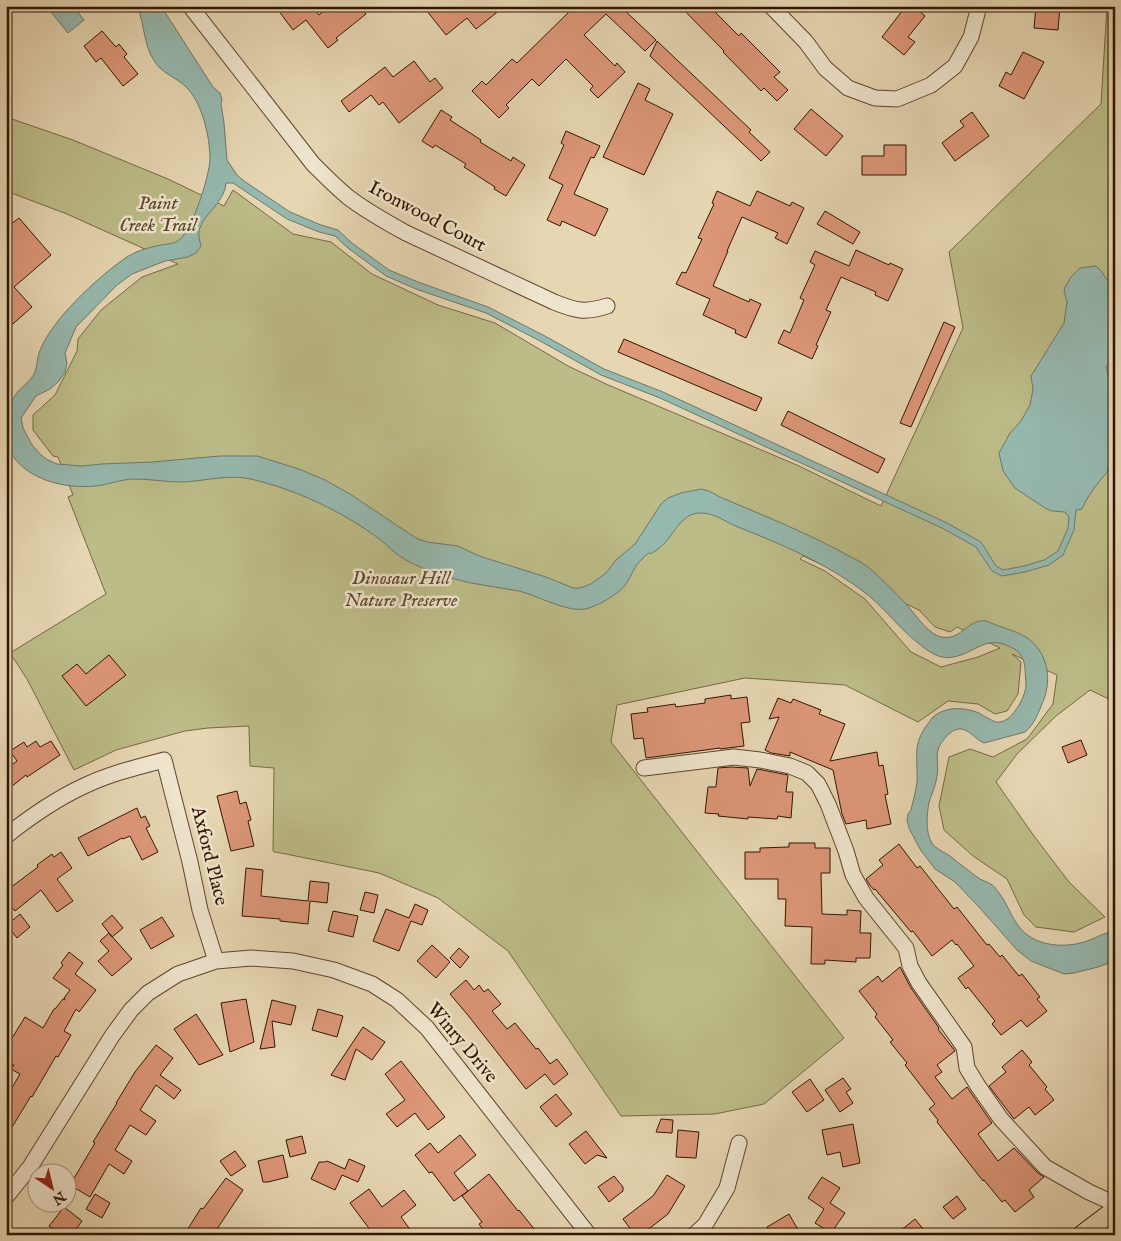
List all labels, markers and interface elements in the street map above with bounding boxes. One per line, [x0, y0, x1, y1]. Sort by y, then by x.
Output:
street label: Ironwood Court [364, 176, 490, 258]
park label: Paint Creek Trail [119, 192, 198, 238]
park label: Dinosaur Hill Nature Preserve [345, 567, 458, 613]
street label: Axford Place [185, 803, 233, 908]
street label: Winry Drive [421, 998, 503, 1088]
north arrow [28, 1164, 78, 1214]
text: N [49, 1186, 70, 1209]

